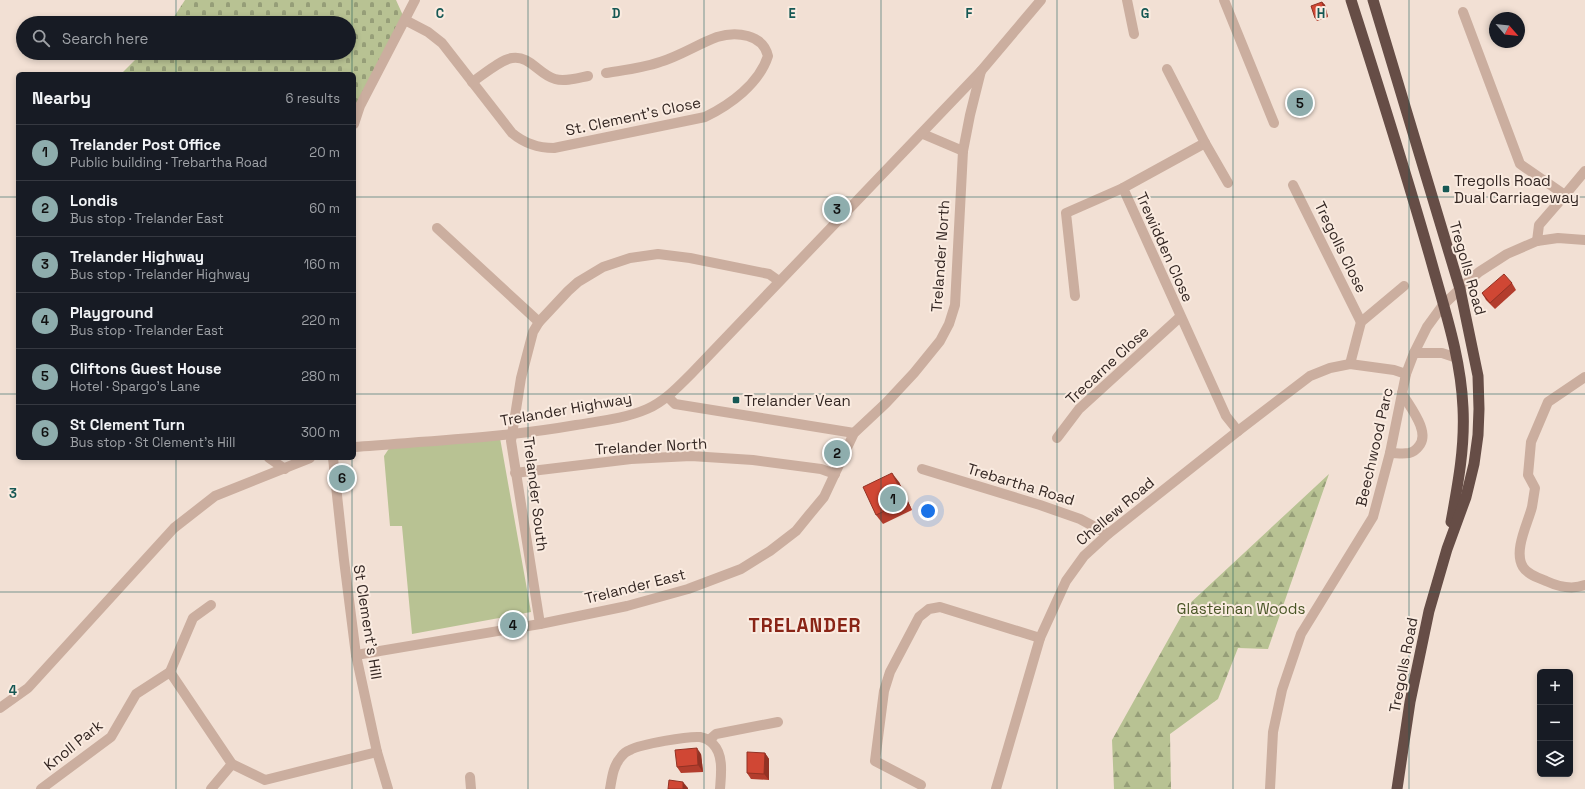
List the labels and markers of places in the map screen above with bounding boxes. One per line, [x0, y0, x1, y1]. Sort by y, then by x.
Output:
pin: 5 [1287, 88, 1313, 118]
place label: Tregolls Road Dual Carriageway [1454, 171, 1579, 207]
marker: Tregolls Road Dual Carriageway [1441, 184, 1451, 194]
pin: 3 [824, 194, 850, 224]
place label: Trelander Vean [744, 391, 851, 410]
marker: Trelander Vean [731, 395, 741, 405]
pin: 2 [824, 438, 850, 468]
pin: 6 [329, 463, 355, 493]
pin: 1 [880, 484, 906, 514]
pin: 4 [500, 610, 526, 640]

